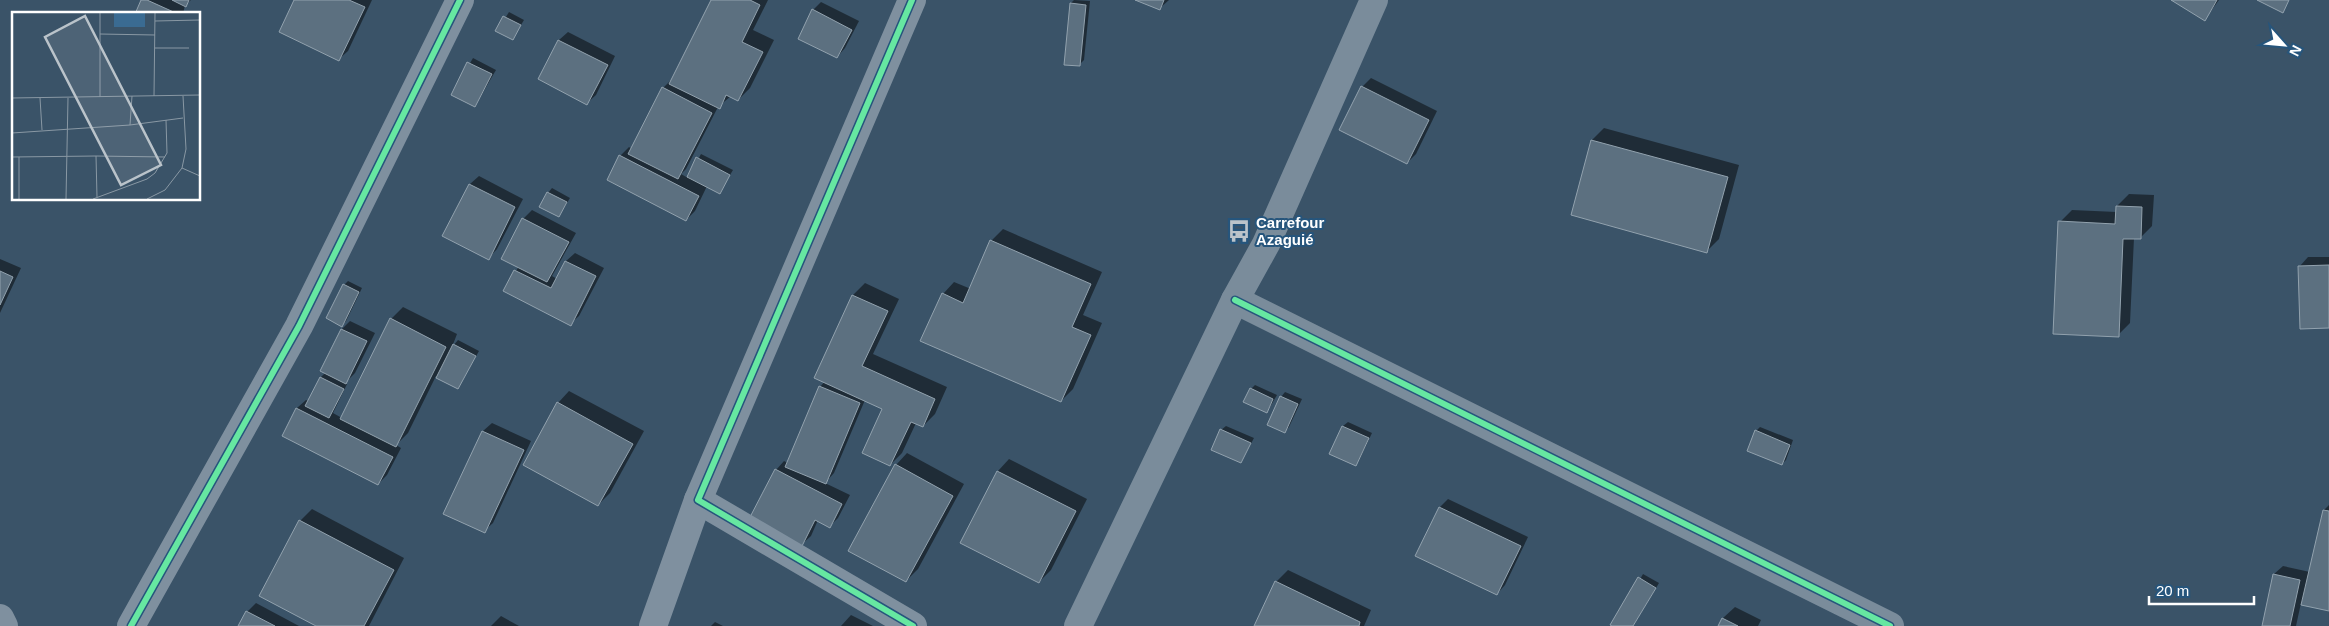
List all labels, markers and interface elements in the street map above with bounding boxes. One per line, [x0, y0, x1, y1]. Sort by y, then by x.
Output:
inset map [12, 12, 200, 200]
north arrow [2259, 20, 2309, 70]
text: N [2286, 43, 2305, 59]
place label: Carrefour Azaguié [1256, 214, 1325, 248]
bus stop icon: Carrefour Azaguié [1226, 218, 1252, 244]
scale bar [2149, 574, 2254, 606]
text: 20 m [2156, 582, 2189, 599]

